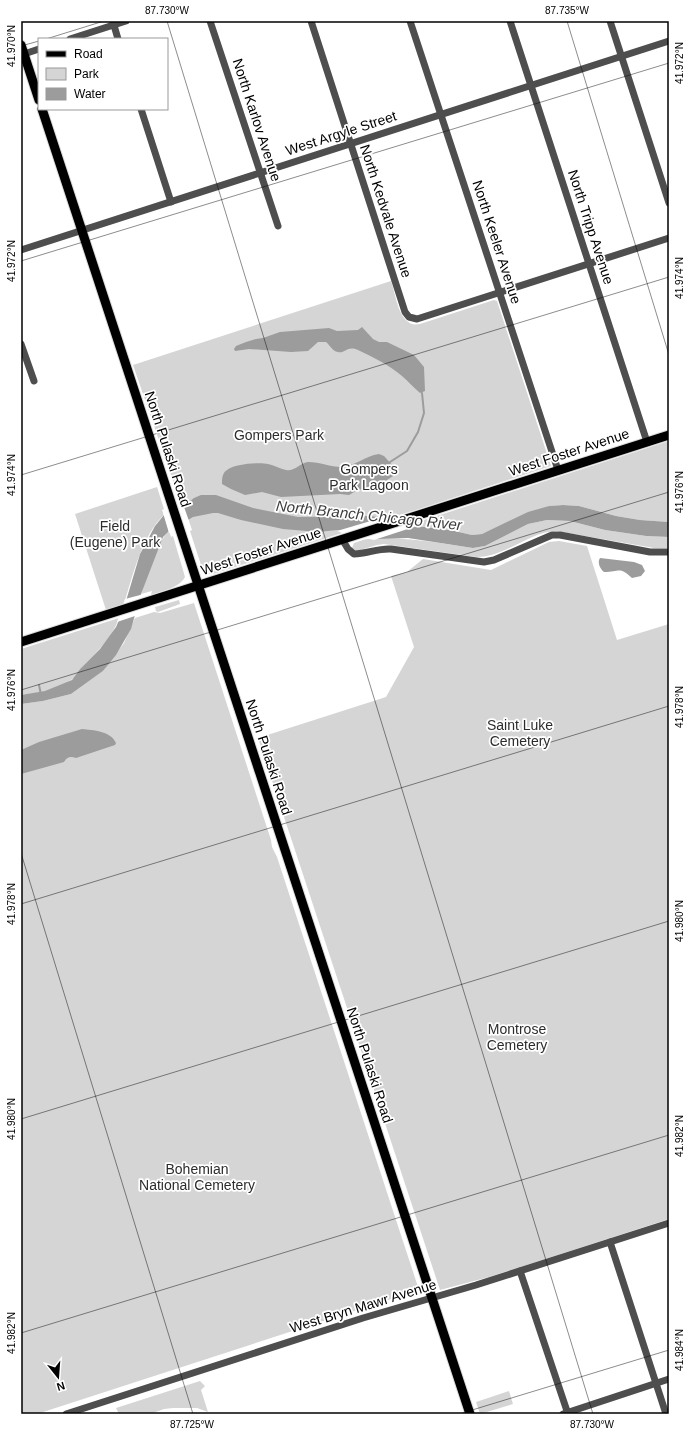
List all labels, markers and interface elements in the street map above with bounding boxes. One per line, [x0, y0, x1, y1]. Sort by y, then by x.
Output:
text: 87.730°W [145, 5, 190, 16]
text: 87.735°W [545, 5, 590, 16]
text: 41.970°N [6, 25, 17, 67]
legend [38, 38, 168, 110]
text: 41.972°N [674, 42, 685, 84]
text: Road [74, 47, 103, 61]
street label: North Karlov Avenue [230, 57, 284, 184]
text: Park [74, 67, 100, 81]
text: Water [74, 87, 106, 101]
street label: West Argyle Street [284, 107, 399, 158]
street label: North Kedvale Avenue [357, 142, 415, 280]
street label: North Tripp Avenue [565, 168, 617, 287]
street label: North Keeler Avenue [469, 178, 525, 306]
text: 41.972°N [6, 240, 17, 282]
text: 41.974°N [674, 257, 685, 299]
street label: North Pulaski Road [142, 389, 194, 509]
street label: West Foster Avenue [507, 425, 631, 479]
park label: Gompers Park [234, 427, 325, 443]
text: 41.974°N [6, 454, 17, 496]
park label: Gompers Park Lagoon [329, 461, 409, 493]
text: 41.976°N [674, 471, 685, 513]
water label: North Branch Chicago River [275, 497, 464, 533]
park label: Field (Eugene) Park [70, 518, 161, 550]
street label: West Foster Avenue [199, 524, 323, 578]
text: 41.976°N [6, 669, 17, 711]
text: 41.978°N [674, 686, 685, 728]
street label: North Pulaski Road [243, 697, 295, 817]
park label: Saint Luke Cemetery [487, 717, 553, 749]
text: 41.978°N [6, 883, 17, 925]
text: 41.980°N [674, 900, 685, 942]
street label: North Pulaski Road [344, 1005, 396, 1125]
park label: Montrose Cemetery [487, 1021, 547, 1053]
text: 41.980°N [6, 1098, 17, 1140]
text: 41.982°N [674, 1115, 685, 1157]
park label: Bohemian National Cemetery [139, 1161, 255, 1193]
street label: West Bryn Mawr Avenue [288, 1276, 439, 1336]
text: 41.982°N [6, 1312, 17, 1354]
text: 41.984°N [674, 1329, 685, 1371]
north arrow [38, 1357, 78, 1397]
text: N [55, 1380, 66, 1393]
text: 87.725°W [170, 1419, 215, 1430]
text: 87.730°W [570, 1419, 615, 1430]

